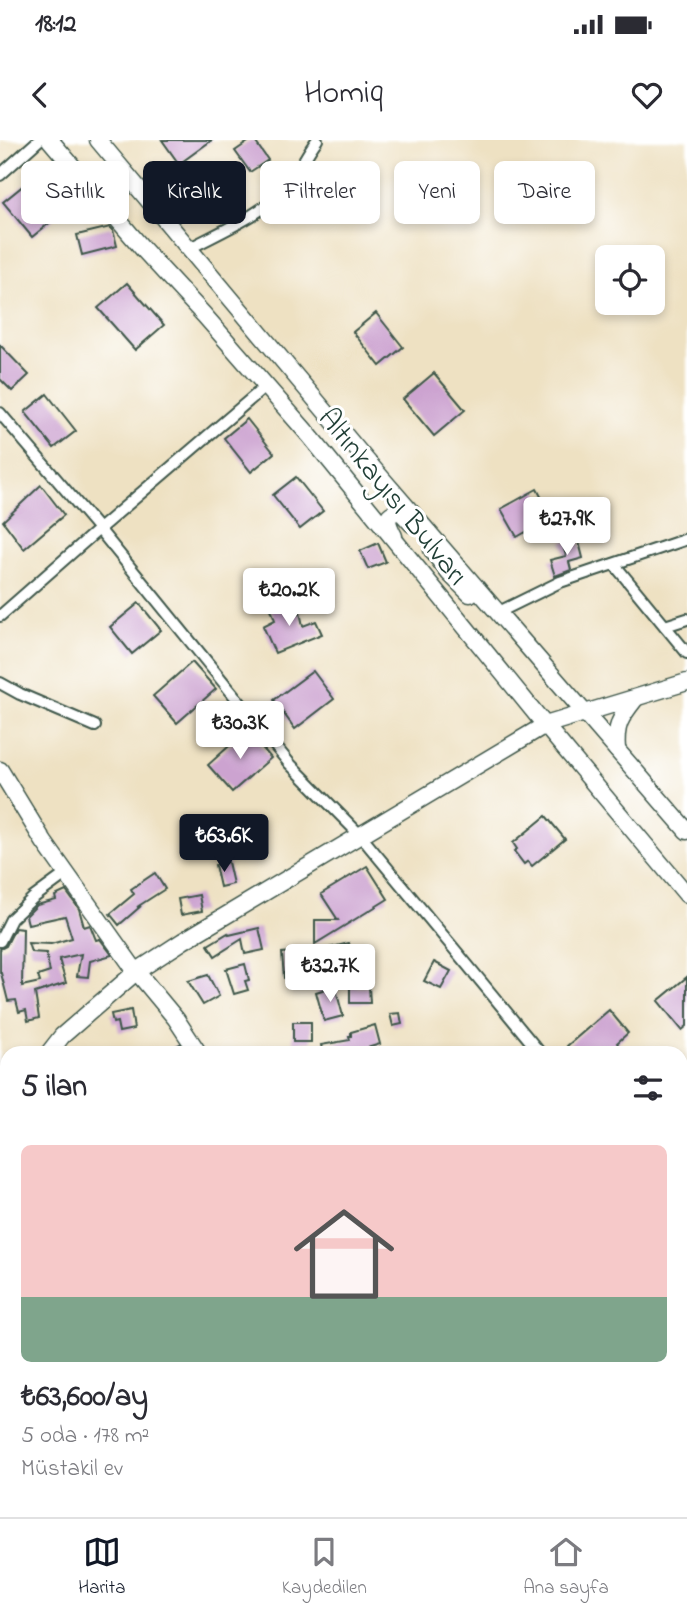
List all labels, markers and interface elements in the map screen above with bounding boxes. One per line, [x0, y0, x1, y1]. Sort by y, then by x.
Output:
text: 18:12 [35, 6, 76, 44]
text: Homiq [304, 71, 383, 118]
icon: back [21, 76, 59, 114]
icon: heart [628, 76, 666, 114]
chip: Satılık [21, 161, 129, 224]
chip: Kiralık [143, 161, 246, 224]
chip: Filtreler [260, 161, 380, 224]
chip: Yeni [394, 161, 480, 224]
chip: Daire [494, 161, 595, 224]
map controls [595, 245, 665, 315]
button: locate [595, 245, 665, 315]
street label: Altınkayısı Bulvarı [306, 399, 477, 597]
pin: ₺27.9K [510, 498, 624, 557]
text: ₺27.9K [539, 503, 595, 536]
pin: ₺20.2K [232, 568, 346, 628]
text: ₺20.2K [259, 574, 319, 607]
pin: ₺30.3K [183, 702, 297, 761]
text: ₺30.3K [212, 707, 268, 740]
pin: ₺63.6K [167, 814, 281, 874]
text: ₺63.6K [195, 820, 253, 853]
pin: ₺32.7K [273, 944, 387, 1004]
text: ₺32.7K [301, 950, 359, 983]
text: 5 ilan [21, 1066, 87, 1110]
icon: filters [629, 1069, 667, 1107]
icon: home [281, 1191, 407, 1317]
text: ₺63,600/ay [21, 1376, 148, 1420]
text: 5 oda · 178 m² [21, 1420, 149, 1453]
text: Müstakil ev [21, 1453, 123, 1486]
tab: Harita [78, 1533, 125, 1602]
tab: Kaydedilen [282, 1533, 367, 1602]
tab: Ana sayfa [523, 1533, 609, 1602]

